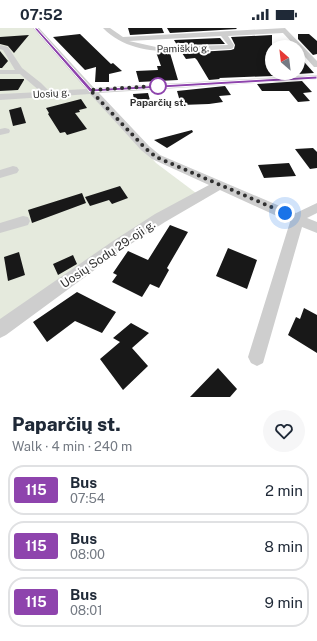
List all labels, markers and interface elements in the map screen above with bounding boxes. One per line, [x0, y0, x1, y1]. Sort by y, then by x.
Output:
text: 07:52 [20, 6, 63, 23]
north arrow [265, 40, 305, 80]
map controls [265, 40, 305, 80]
street label: Pamiškio g. [157, 42, 209, 54]
marker: Paparčių st. [149, 77, 167, 95]
street label: Uosių g. [32, 86, 70, 100]
place label: Paparčių st. [130, 96, 186, 108]
your location [275, 203, 295, 223]
street label: Uosių Sodų 29-oji g. [58, 217, 158, 291]
button: heart [263, 410, 305, 452]
text: Paparčių st. [12, 413, 121, 435]
text: Walk · 4 min · 240 m [12, 439, 132, 454]
text: Bus [70, 474, 97, 491]
text: 115 [25, 482, 47, 498]
text: 2 min [265, 482, 303, 499]
text: 07:54 [70, 491, 105, 506]
text: Bus [70, 530, 97, 547]
text: 115 [25, 538, 47, 554]
text: 8 min [264, 538, 303, 555]
text: 08:00 [70, 547, 105, 562]
text: Bus [70, 586, 97, 603]
text: 115 [25, 594, 47, 610]
text: 9 min [265, 594, 303, 611]
text: 08:01 [70, 603, 102, 618]

